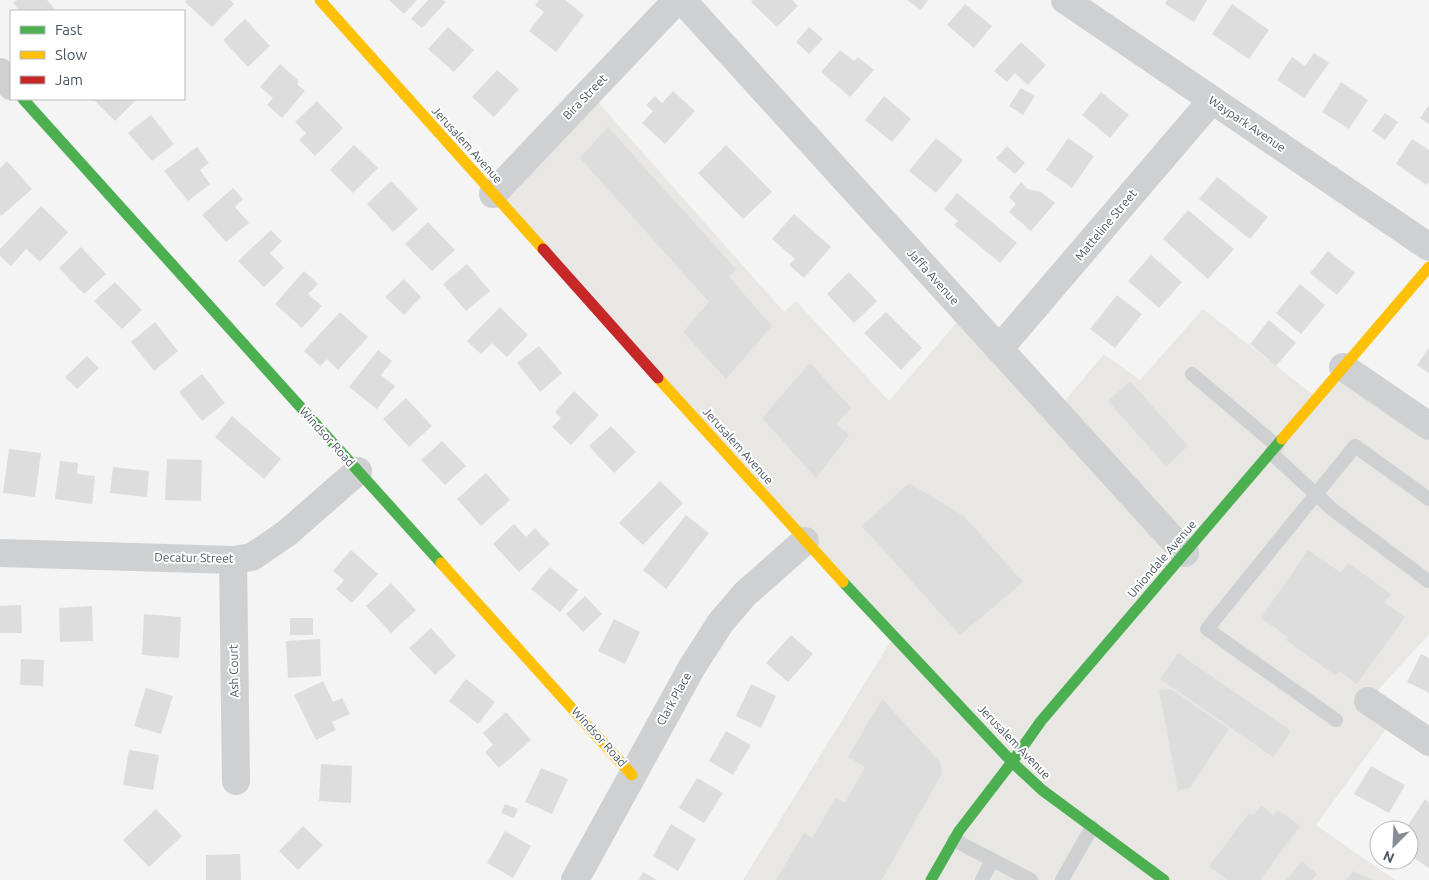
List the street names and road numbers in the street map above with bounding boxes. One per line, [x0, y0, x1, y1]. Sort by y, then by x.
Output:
street label: Bira Street [560, 71, 609, 122]
street label: Waypark Avenue [1206, 93, 1288, 154]
street label: Jerusalem Avenue [430, 104, 505, 186]
street label: Matteline Street [1072, 186, 1139, 263]
street label: Jaffa Avenue [905, 246, 962, 307]
street label: Windsor Road [297, 404, 357, 469]
street label: Jerusalem Avenue [701, 405, 776, 487]
street label: Uniondale Avenue [1125, 517, 1199, 600]
street label: Decatur Street [154, 550, 234, 565]
street label: Ash Court [227, 644, 240, 698]
street label: Clark Place [654, 670, 693, 728]
street label: Jerusalem Avenue [975, 702, 1053, 782]
street label: Windsor Road [569, 704, 629, 769]

